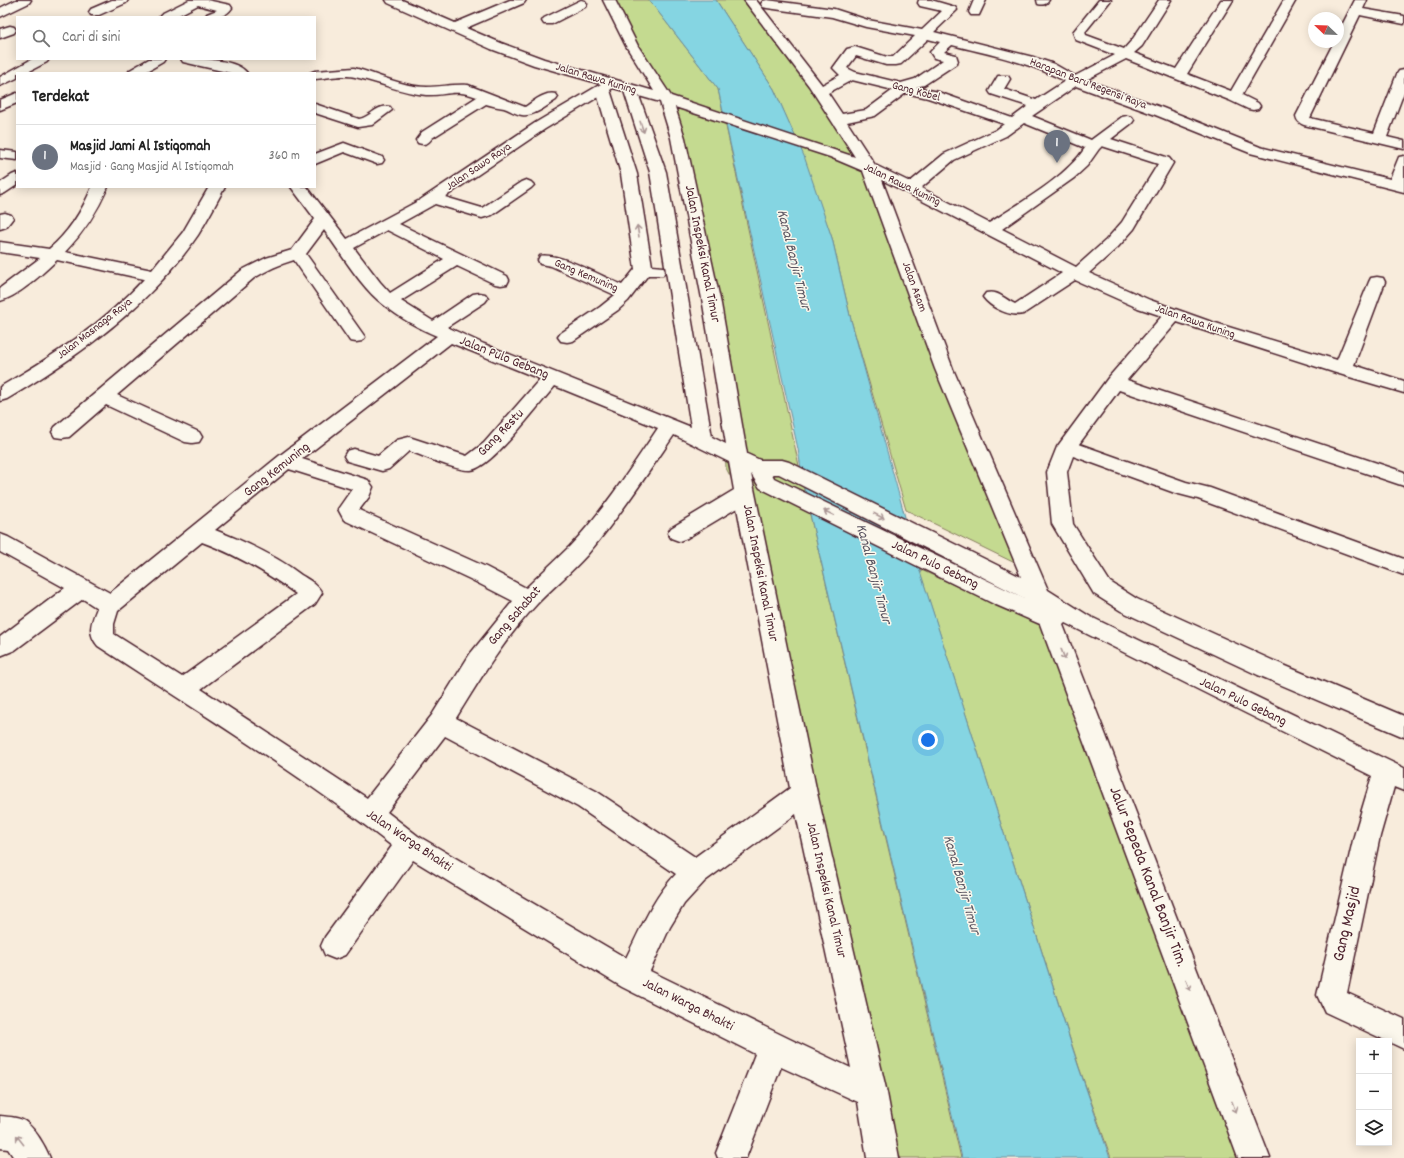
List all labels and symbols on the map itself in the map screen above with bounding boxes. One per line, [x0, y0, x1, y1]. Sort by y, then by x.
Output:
north arrow [1308, 12, 1344, 48]
street label: Harapan Baru Regensi Raya [1027, 54, 1149, 114]
street label: Jalan Rawa Kuning [554, 59, 638, 99]
street label: Gang Kobel [890, 77, 942, 107]
one-way arrow [639, 120, 647, 132]
pin: 1 [1044, 130, 1070, 163]
street label: Jalan Sawo Raya [443, 139, 515, 195]
street label: Jalan Rawa Kuning [861, 159, 943, 211]
street label: Jalan Inspeksi Kanal Timur [679, 184, 725, 325]
water label: Kanal Banjir Timur [770, 207, 816, 314]
one-way arrow [634, 225, 642, 238]
street label: Gang Kemuning [551, 255, 621, 297]
street label: Jalan Asam [897, 260, 931, 314]
street label: Jalan Masnaga Raya [54, 294, 136, 364]
street label: Jalan Rawa Kuning [1153, 300, 1237, 344]
street label: Jalan Pulo Gebang [456, 331, 552, 385]
street label: Gang Restu [473, 405, 529, 461]
street label: Gang Kemuning [240, 438, 314, 502]
street label: Jalan Inspeksi Kanal Timur [737, 503, 783, 644]
one-way arrow [823, 509, 835, 516]
one-way arrow [873, 513, 885, 520]
water label: Kanal Banjir Timur [849, 522, 897, 628]
street label: Jalan Pulo Gebang [888, 535, 982, 595]
street label: Gang Sahabat [484, 582, 546, 650]
one-way arrow [1060, 647, 1067, 660]
street label: Jalan Pulo Gebang [1196, 672, 1290, 732]
your location [918, 730, 938, 750]
street label: Jalur Sepeda Kanal Banjir Tim. [1101, 783, 1193, 971]
street label: Jalan Warga Bhakti [362, 805, 456, 877]
street label: Jalan Inspeksi Kanal Timur [801, 820, 852, 961]
water label: Kanal Banjir Timur [936, 833, 986, 939]
street label: Gang Masjid [1328, 884, 1368, 964]
street label: Jalan Warga Bhakti [639, 973, 737, 1037]
one-way arrow [1184, 979, 1192, 991]
one-way arrow [1231, 1100, 1239, 1112]
one-way arrow [16, 1134, 24, 1145]

